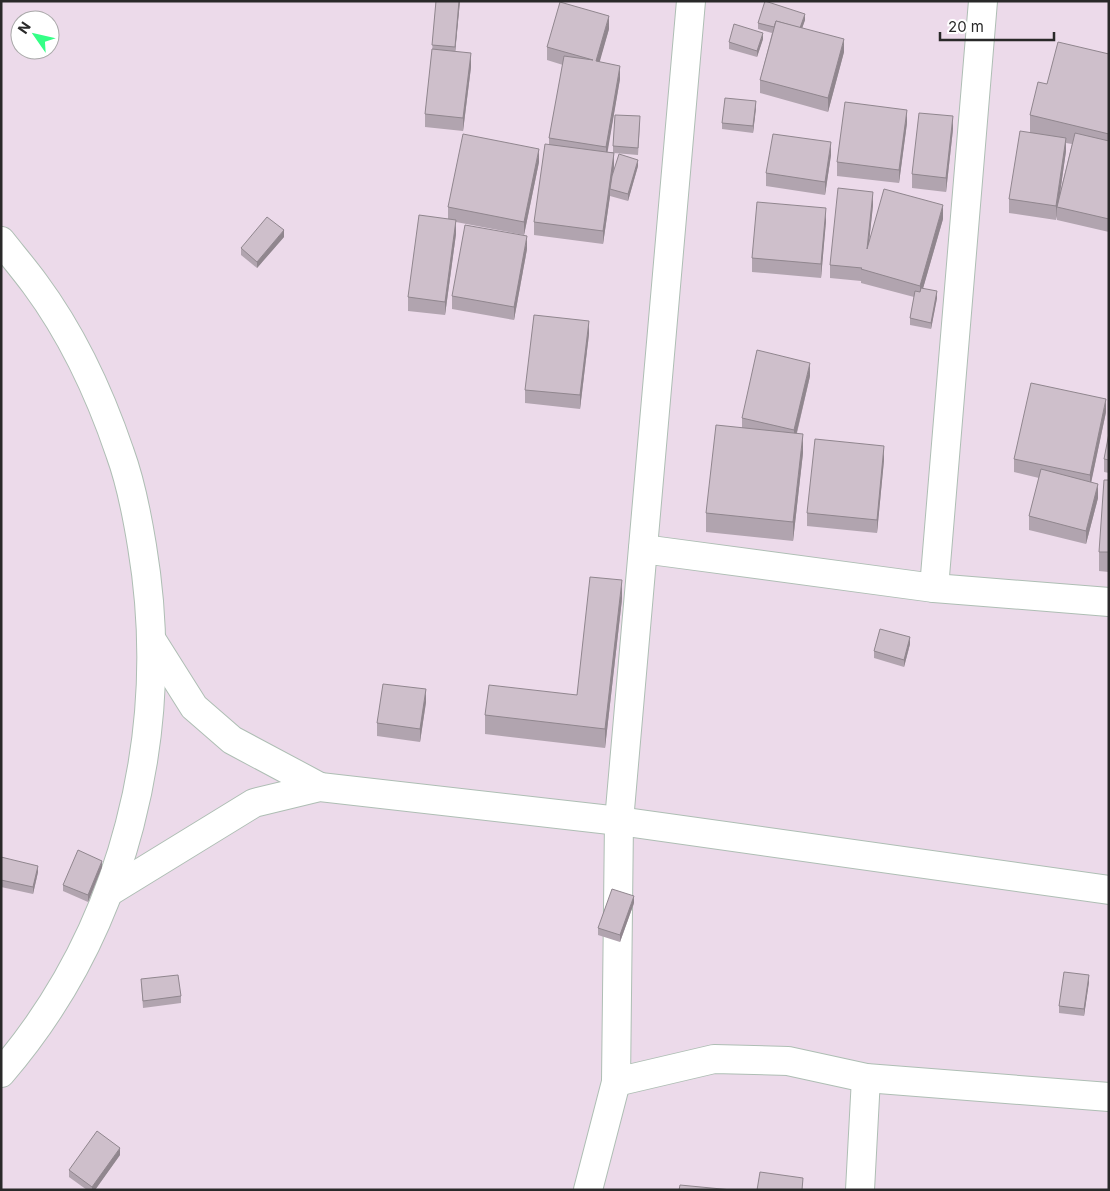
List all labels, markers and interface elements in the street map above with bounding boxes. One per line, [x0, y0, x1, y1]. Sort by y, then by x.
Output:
north arrow [10, 10, 60, 60]
scale bar [940, 10, 1054, 42]
text: 20 m [948, 17, 984, 36]
text: N [14, 18, 34, 37]

